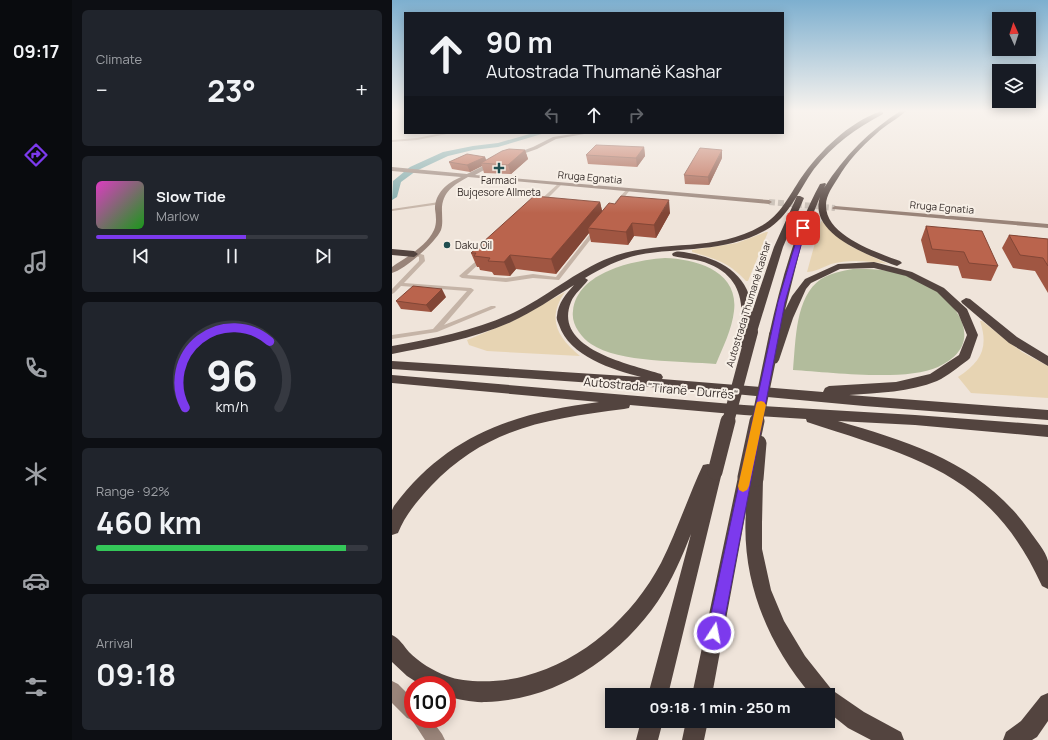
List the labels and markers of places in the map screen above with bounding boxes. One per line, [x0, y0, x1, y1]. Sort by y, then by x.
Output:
marker: Farmaci Bujqesore Allmeta [494, 163, 504, 173]
place label: Farmaci Bujqesore Allmeta [457, 173, 541, 199]
pin [786, 211, 820, 245]
place label: Daku Oil [455, 238, 492, 252]
marker: Daku Oil [442, 240, 452, 250]

